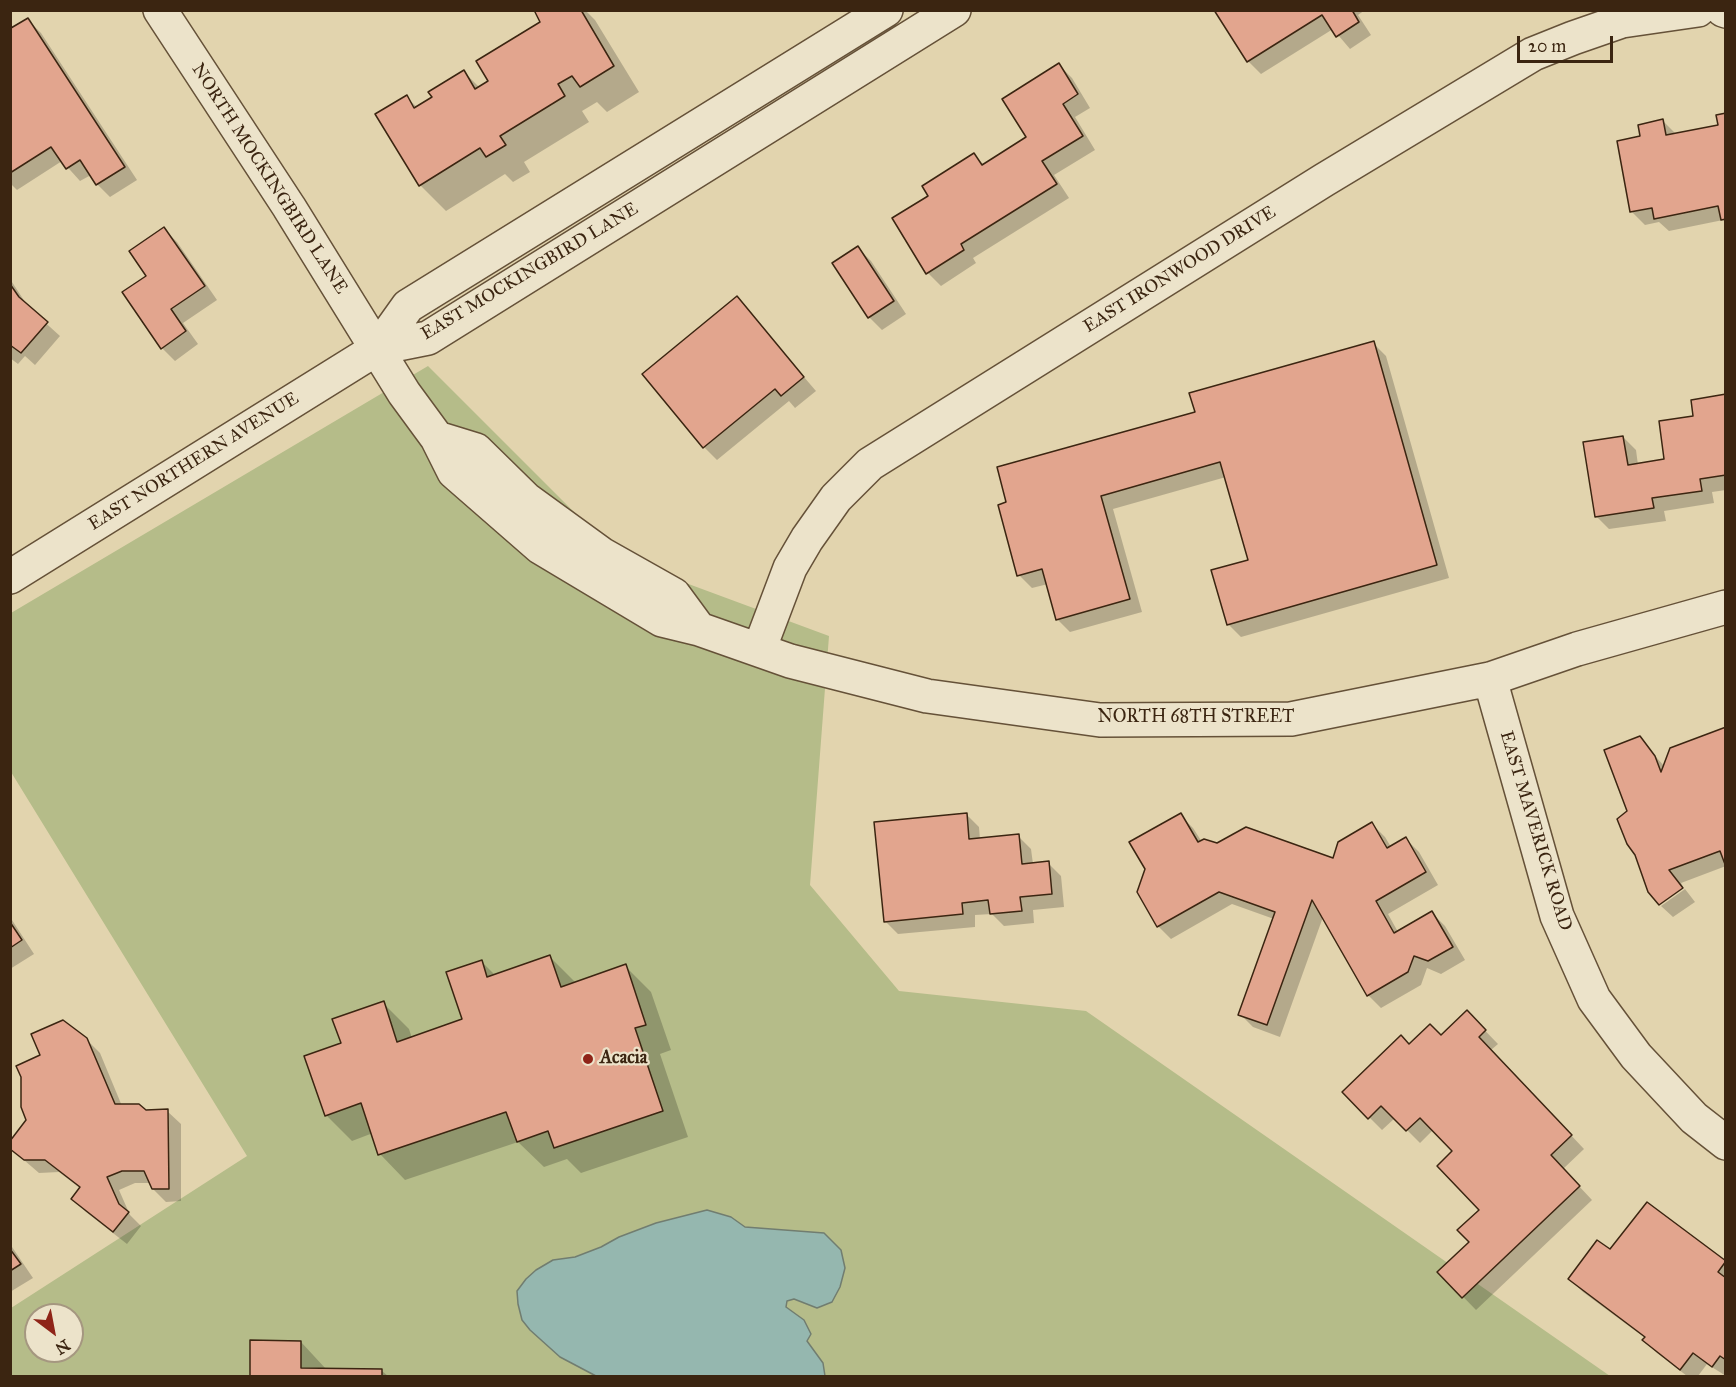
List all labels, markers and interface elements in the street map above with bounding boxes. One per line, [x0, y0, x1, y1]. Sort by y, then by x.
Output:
scale bar [1520, 24, 1616, 62]
text: 20 m [1528, 35, 1566, 57]
street label: NORTH MOCKINGBIRD LANE [186, 60, 352, 298]
street label: EAST MOCKINGBIRD LANE [418, 199, 642, 345]
street label: EAST IRONWOOD DRIVE [1080, 202, 1280, 338]
street label: EAST NORTHERN AVENUE [85, 388, 303, 536]
street label: NORTH 68TH STREET [1098, 707, 1294, 729]
street label: EAST MAVERICK ROAD [1494, 729, 1576, 933]
place label: Acacia [600, 1048, 647, 1070]
marker: Acacia [581, 1052, 595, 1066]
north arrow [24, 1303, 84, 1363]
text: N [52, 1335, 74, 1359]

